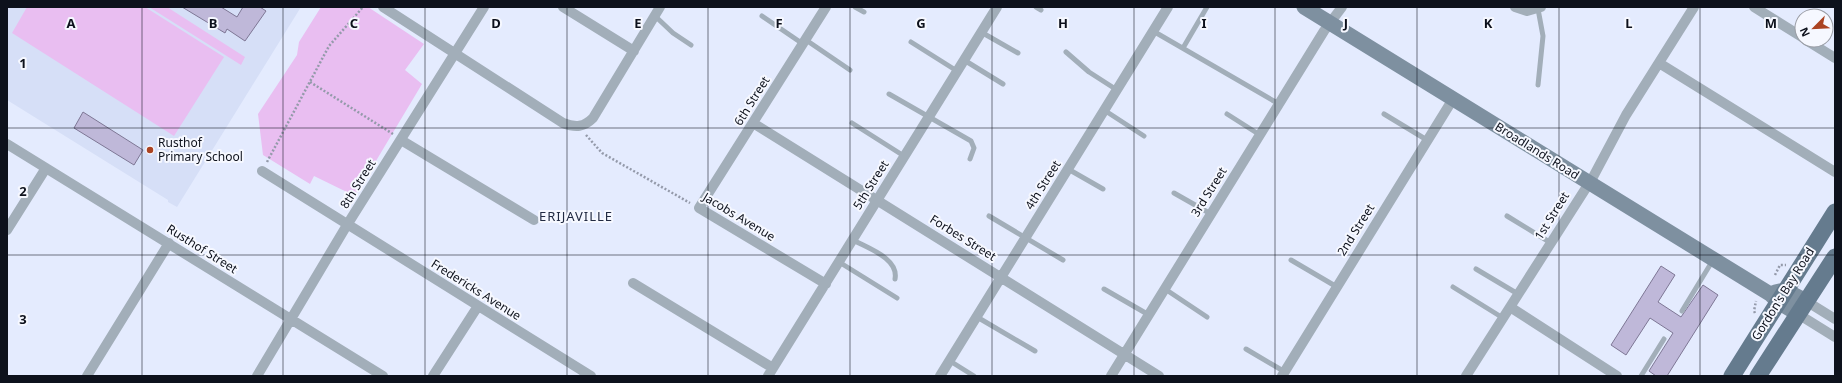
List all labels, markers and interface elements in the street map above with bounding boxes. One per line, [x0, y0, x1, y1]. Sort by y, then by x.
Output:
north arrow [1794, 8, 1834, 48]
text: A [67, 14, 76, 32]
text: B [209, 14, 217, 32]
text: C [350, 14, 358, 32]
text: D [491, 14, 501, 32]
text: E [634, 14, 642, 32]
text: F [775, 14, 783, 32]
text: G [916, 14, 926, 32]
text: H [1058, 14, 1068, 32]
text: I [1201, 14, 1207, 32]
text: J [1343, 14, 1348, 32]
text: K [1484, 14, 1493, 32]
text: L [1625, 14, 1633, 32]
text: M [1765, 14, 1777, 32]
text: N [1796, 25, 1813, 39]
text: 1 [19, 54, 27, 72]
street label: 6th Street [730, 72, 774, 129]
street label: Broadlands Road [1492, 118, 1583, 183]
place label: Rusthof Primary School [158, 134, 243, 165]
marker: Rusthof Primary School [145, 145, 155, 155]
street label: 8th Street [336, 155, 380, 212]
street label: 5th Street [849, 156, 893, 213]
street label: 4th Street [1021, 156, 1065, 213]
street label: 3rd Street [1187, 163, 1231, 220]
text: 2 [19, 182, 27, 200]
street label: Jacobs Avenue [699, 188, 779, 245]
street label: 1st Street [1530, 188, 1573, 243]
street label: 2nd Street [1333, 200, 1379, 259]
district label: ERIJAVILLE [539, 207, 613, 225]
street label: Forbes Street [927, 211, 1000, 265]
street label: Rusthof Street [164, 220, 241, 277]
street label: Gordon's Bay Road [1747, 244, 1818, 343]
street label: Fredericks Avenue [428, 255, 525, 324]
text: 3 [19, 310, 27, 328]

